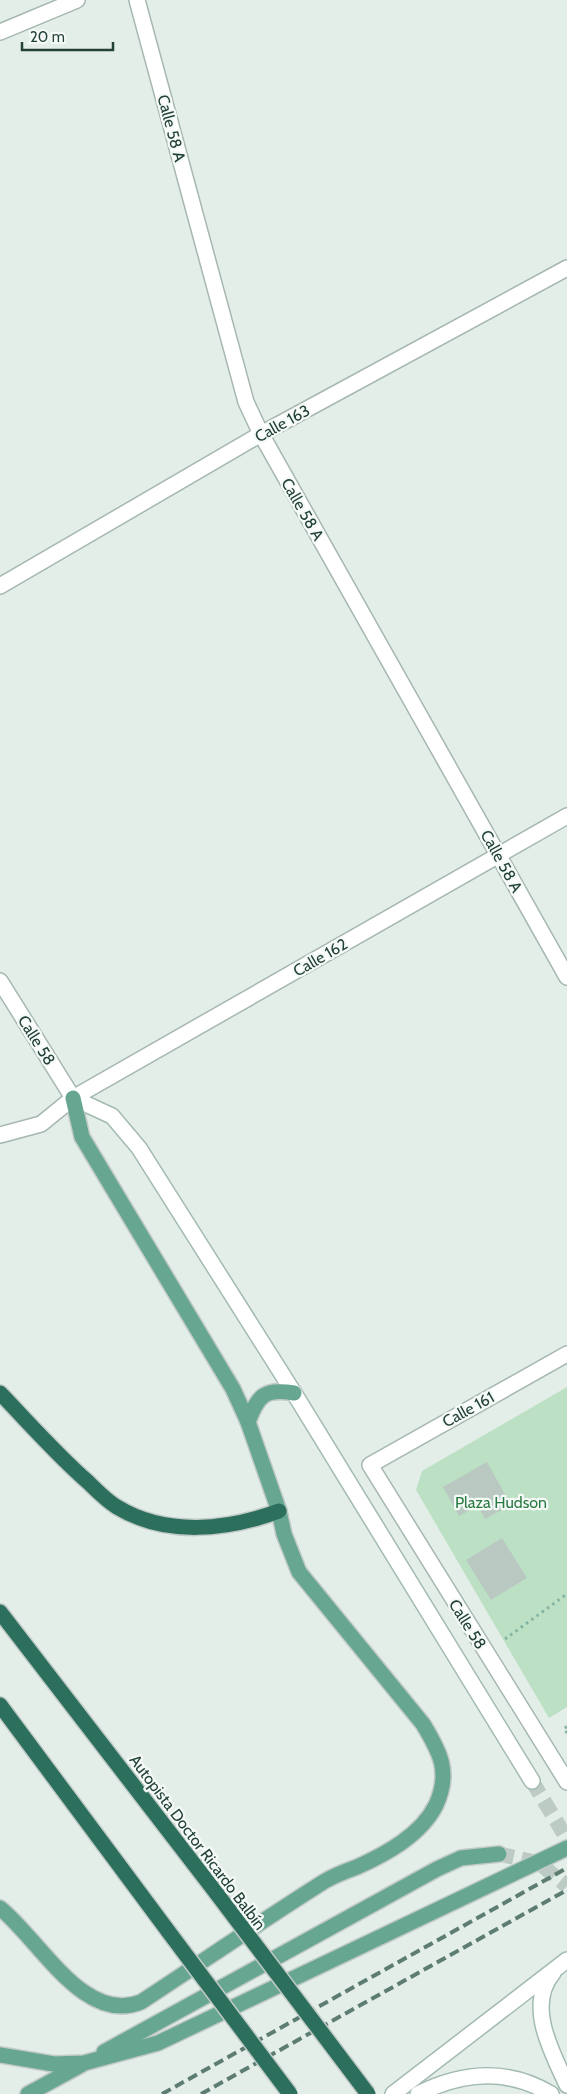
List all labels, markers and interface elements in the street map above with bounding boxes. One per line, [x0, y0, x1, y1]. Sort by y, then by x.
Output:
scale bar [22, 20, 114, 52]
text: 20 m [30, 28, 65, 46]
street label: Calle 58 A [153, 93, 190, 164]
street label: Calle 163 [252, 401, 313, 446]
street label: Calle 58 A [277, 475, 328, 544]
street label: Calle 58 A [477, 827, 527, 896]
street label: Calle 162 [290, 934, 351, 981]
street label: Calle 58 [14, 1012, 59, 1069]
street label: Calle 161 [439, 1388, 497, 1431]
park label: Plaza Hudson [455, 1493, 547, 1512]
street label: Calle 58 [445, 1596, 490, 1653]
street label: Autopista Doctor Ricardo Balbín [126, 1751, 270, 1934]

